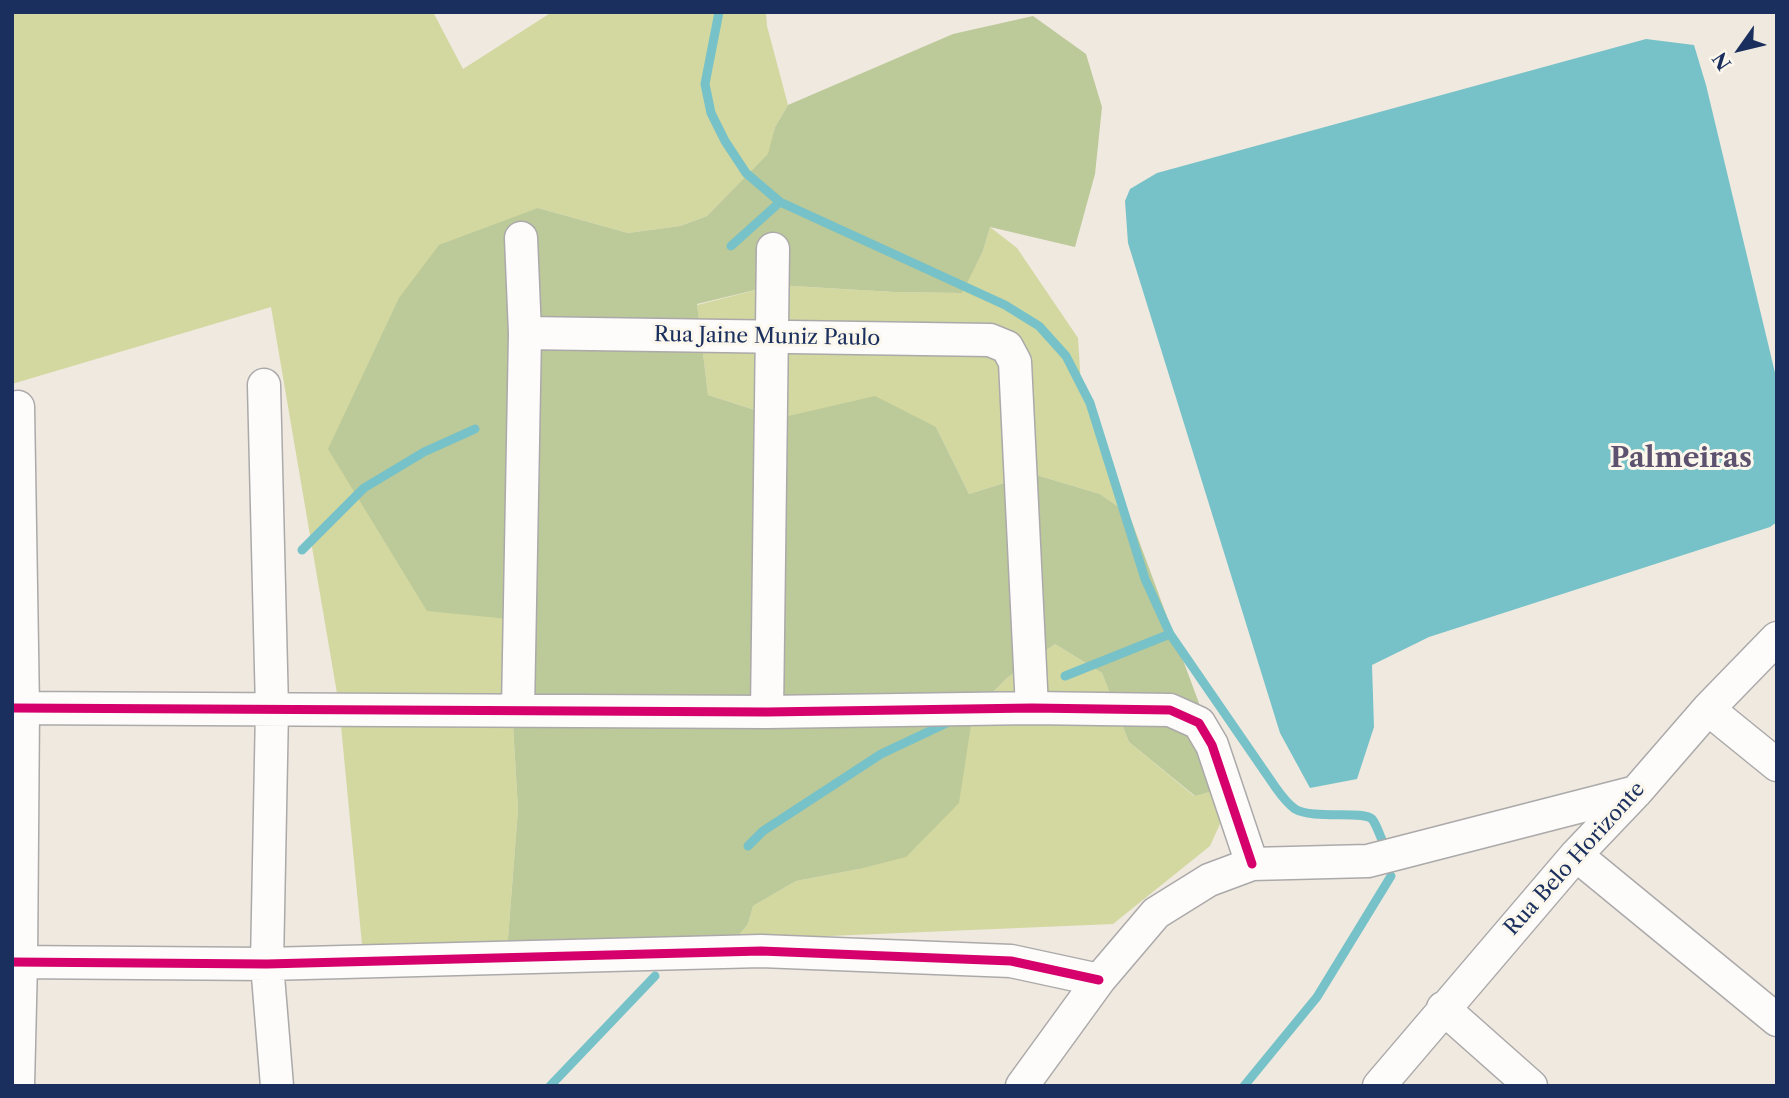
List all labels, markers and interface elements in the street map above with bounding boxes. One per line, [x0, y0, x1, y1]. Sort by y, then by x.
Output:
north arrow [1705, 14, 1775, 84]
text: N [1708, 48, 1736, 74]
street label: Rua Jaine Muniz Paulo [654, 322, 880, 352]
district label: Palmeiras [1610, 442, 1752, 476]
street label: Rua Belo Horizonte [1499, 777, 1651, 941]

